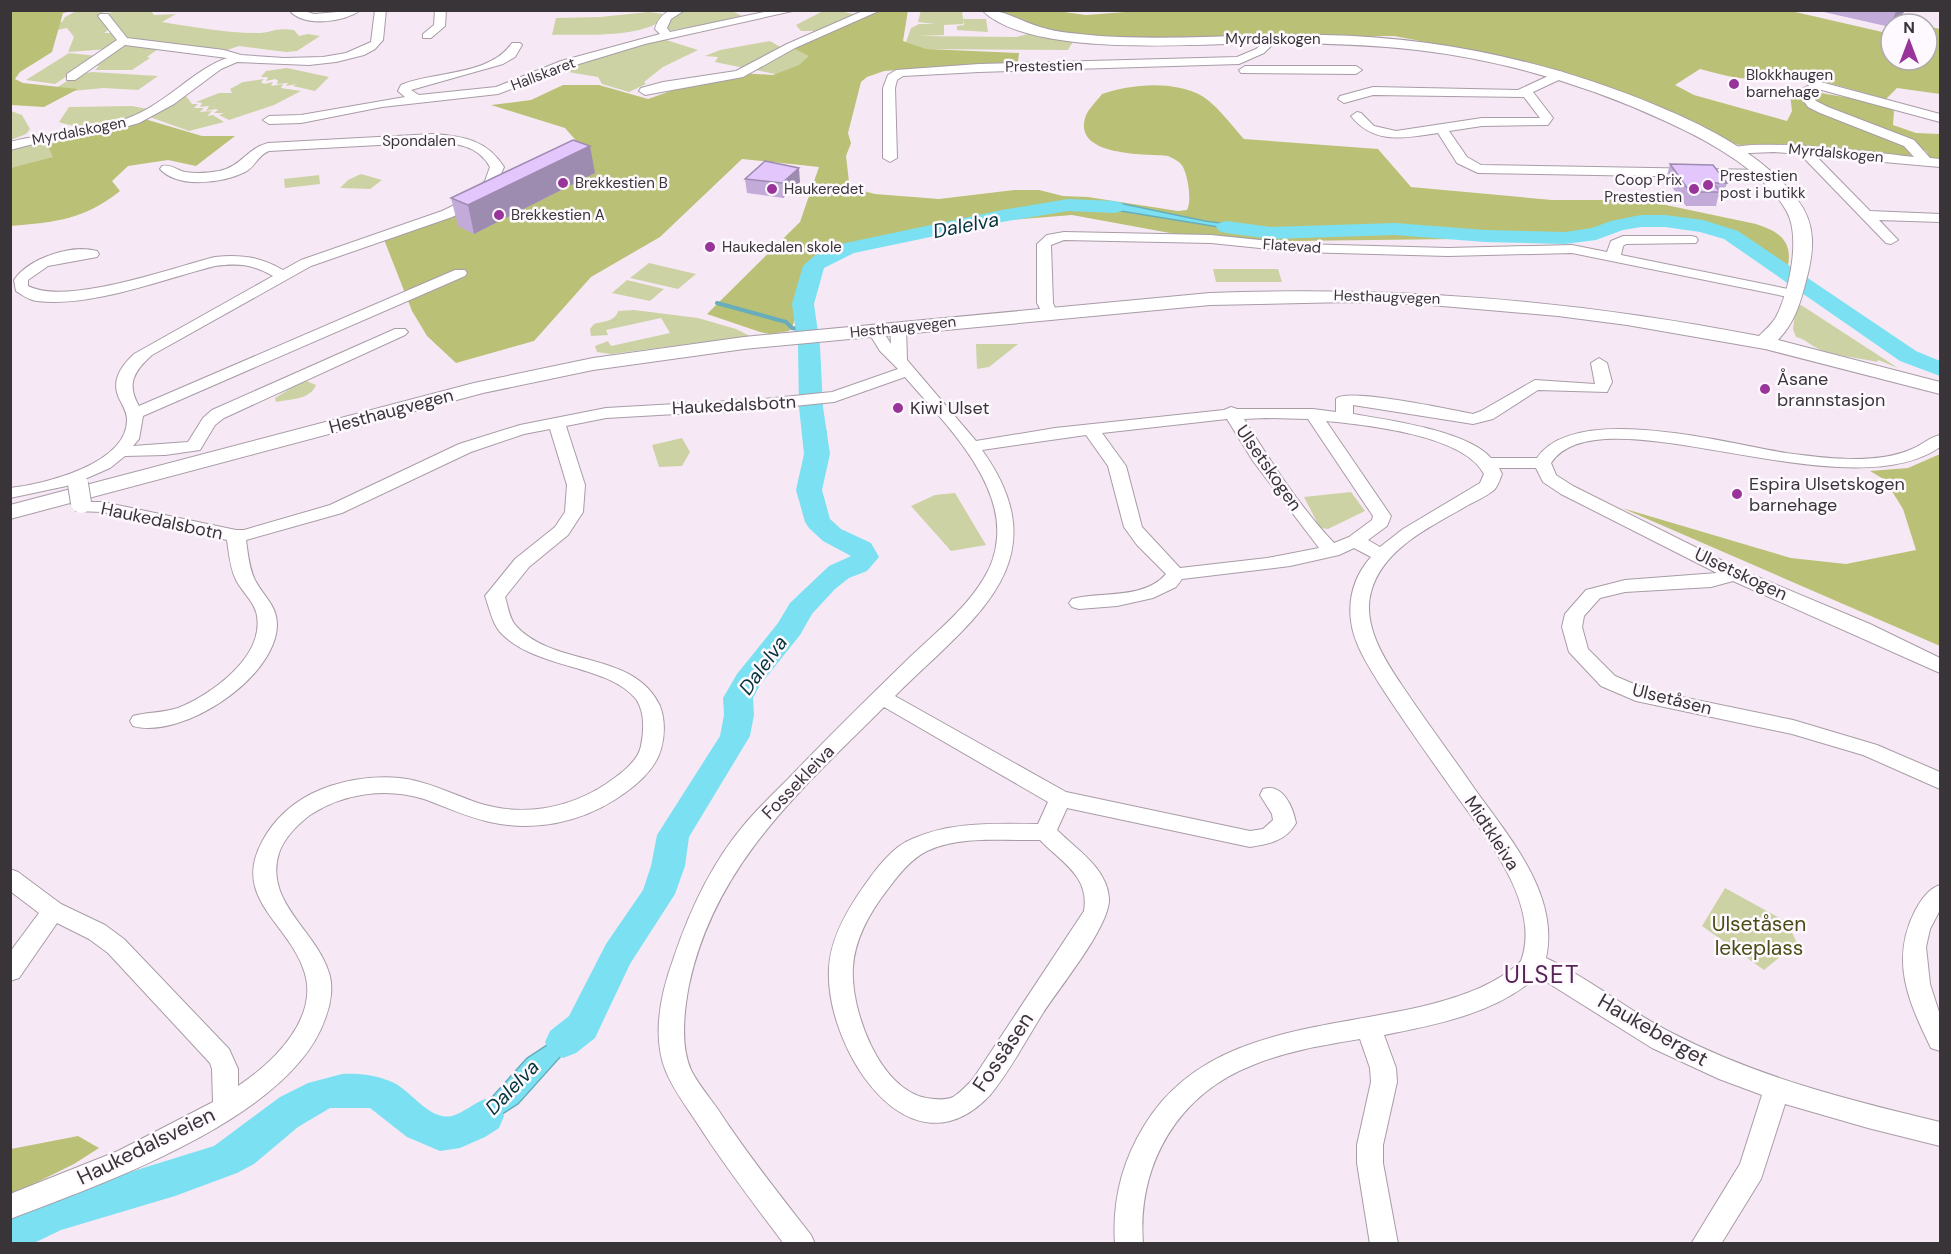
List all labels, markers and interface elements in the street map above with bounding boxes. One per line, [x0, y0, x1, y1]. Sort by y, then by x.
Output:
north arrow [1879, 12, 1939, 72]
text: N [1903, 17, 1915, 38]
street label: Myrdalskogen [1225, 29, 1321, 49]
street label: Hallskaret [508, 52, 578, 95]
street label: Prestestien [1005, 55, 1083, 77]
place label: Blokkhaugen barnehage [1746, 65, 1833, 102]
marker: Blokkhaugen barnehage [1727, 77, 1741, 91]
street label: Myrdalskogen [30, 112, 128, 150]
street label: Spondalen [382, 131, 456, 151]
street label: Myrdalskogen [1788, 139, 1884, 167]
place label: Prestestien post i butikk [1720, 166, 1806, 203]
place label: Coop Prix Prestestien [1604, 170, 1683, 207]
place label: Brekkestien B [575, 173, 668, 193]
marker: Brekkestien B [556, 176, 570, 190]
marker: Prestestien post i butikk [1701, 178, 1715, 192]
place label: Haukeredet [784, 179, 864, 199]
marker: Haukeredet [765, 182, 779, 196]
marker: Coop Prix Prestestien [1687, 182, 1701, 196]
place label: Brekkestien A [511, 205, 605, 225]
water label: Dalelva [931, 206, 1001, 244]
marker: Brekkestien A [492, 208, 506, 222]
street label: Flatevad [1262, 234, 1322, 258]
place label: Haukedalen skole [722, 237, 842, 257]
marker: Haukedalen skole [703, 240, 717, 254]
street label: Hesthaugvegen [1333, 285, 1441, 309]
street label: Hesthaugvegen [849, 311, 957, 343]
place label: Åsane brannstasjon [1777, 367, 1885, 412]
marker: Åsane brannstasjon [1758, 382, 1772, 396]
street label: Hesthaugvegen [326, 383, 456, 439]
street label: Haukedalsbotn [671, 390, 797, 420]
place label: Kiwi Ulset [910, 396, 990, 420]
marker: Kiwi Ulset [891, 401, 905, 415]
street label: Ulsetskogen [1231, 420, 1307, 516]
place label: Espira Ulsetskogen barnehage [1749, 472, 1905, 517]
marker: Espira Ulsetskogen barnehage [1730, 487, 1744, 501]
street label: Haukedalsbotn [99, 496, 225, 546]
street label: Ulsetskogen [1691, 542, 1791, 606]
water label: Dalelva [733, 630, 793, 700]
street label: Ulsetåsen [1630, 678, 1714, 720]
street label: Fossekleiva [756, 740, 840, 824]
street label: Midtkleiva [1459, 791, 1525, 875]
park label: Ulsetåsen lekeplass [1712, 910, 1806, 962]
district label: ULSET [1504, 959, 1580, 990]
street label: Haukeberget [1593, 987, 1713, 1073]
street label: Fossåsen [966, 1007, 1040, 1097]
water label: Dalelva [479, 1054, 545, 1120]
street label: Haukedalsveien [72, 1100, 220, 1192]

